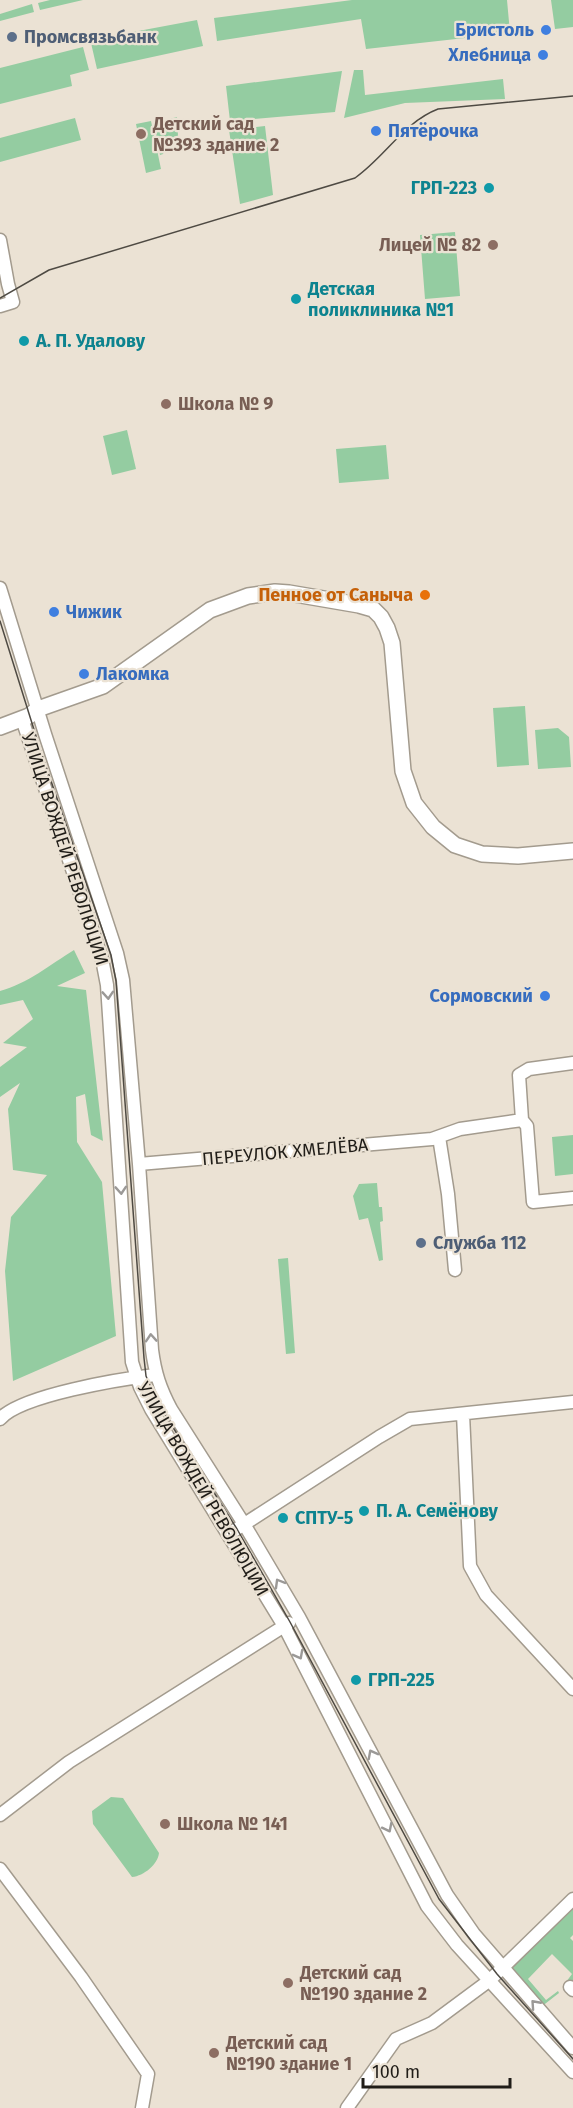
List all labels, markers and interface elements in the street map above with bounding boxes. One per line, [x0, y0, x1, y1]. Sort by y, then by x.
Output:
place label: Бристоль [455, 19, 535, 41]
marker: Бристоль [539, 23, 553, 37]
place label: Промсвязьбанк [24, 26, 157, 48]
marker: Промсвязьбанк [5, 30, 19, 44]
place label: Хлебница [447, 44, 531, 66]
marker: Хлебница [536, 48, 550, 62]
place label: Детский сад №393 здание 2 [152, 113, 279, 156]
place label: Пятёрочка [388, 120, 479, 142]
marker: Пятёрочка [369, 124, 383, 138]
marker: Детский сад №393 здание 2 [134, 127, 148, 141]
place label: ГРП-223 [411, 177, 477, 199]
marker: ГРП-223 [482, 181, 496, 195]
place label: Лицей № 82 [379, 234, 481, 256]
marker: Лицей № 82 [486, 238, 500, 252]
place label: Детская поликлиника №1 [307, 278, 454, 321]
marker: Детская поликлиника №1 [289, 292, 303, 306]
place label: А. П. Удалову [35, 330, 146, 352]
marker: А. П. Удалову [17, 334, 31, 348]
place label: Школа № 9 [178, 393, 273, 415]
marker: Школа № 9 [159, 397, 173, 411]
place label: Пенное от Саныча [258, 584, 413, 606]
marker: Пенное от Саныча [418, 588, 432, 602]
place label: Чижик [66, 601, 122, 623]
marker: Чижик [47, 605, 61, 619]
place label: Лакомка [96, 663, 169, 685]
marker: Лакомка [77, 667, 91, 681]
street label: УЛИЦА ВОЖДЕЙ РЕВОЛЮЦИИ [17, 730, 113, 968]
place label: Сормовский [430, 985, 533, 1007]
marker: Сормовский [538, 989, 552, 1003]
one-way arrow [101, 991, 114, 1000]
street label: ПЕРЕУЛОК ХМЕЛЁВА [201, 1134, 370, 1170]
one-way arrow [114, 1185, 127, 1194]
place label: Служба 112 [433, 1232, 526, 1254]
marker: Служба 112 [414, 1236, 428, 1250]
one-way arrow [145, 1334, 158, 1343]
street label: УЛИЦА ВОЖДЕЙ РЕВОЛЮЦИИ [133, 1378, 273, 1600]
place label: П. А. Семёнову [376, 1500, 499, 1522]
marker: П. А. Семёнову [357, 1504, 371, 1518]
place label: СПТУ-5 [295, 1507, 354, 1529]
marker: СПТУ-5 [276, 1511, 290, 1525]
one-way arrow [275, 1579, 286, 1589]
one-way arrow [292, 1648, 303, 1659]
place label: ГРП-225 [368, 1669, 435, 1691]
marker: ГРП-225 [349, 1673, 363, 1687]
one-way arrow [368, 1750, 379, 1760]
place label: Школа № 141 [177, 1813, 288, 1835]
marker: Школа № 141 [158, 1817, 172, 1831]
one-way arrow [381, 1822, 392, 1832]
place label: Детский сад №190 здание 2 [299, 1962, 427, 2005]
marker: Детский сад №190 здание 2 [281, 1976, 295, 1990]
one-way arrow [531, 2000, 542, 2011]
place label: Детский сад №190 здание 1 [225, 2032, 352, 2075]
marker: Детский сад №190 здание 1 [207, 2046, 221, 2060]
scale bar [363, 2051, 510, 2089]
text: 100 m [372, 2061, 420, 2083]

